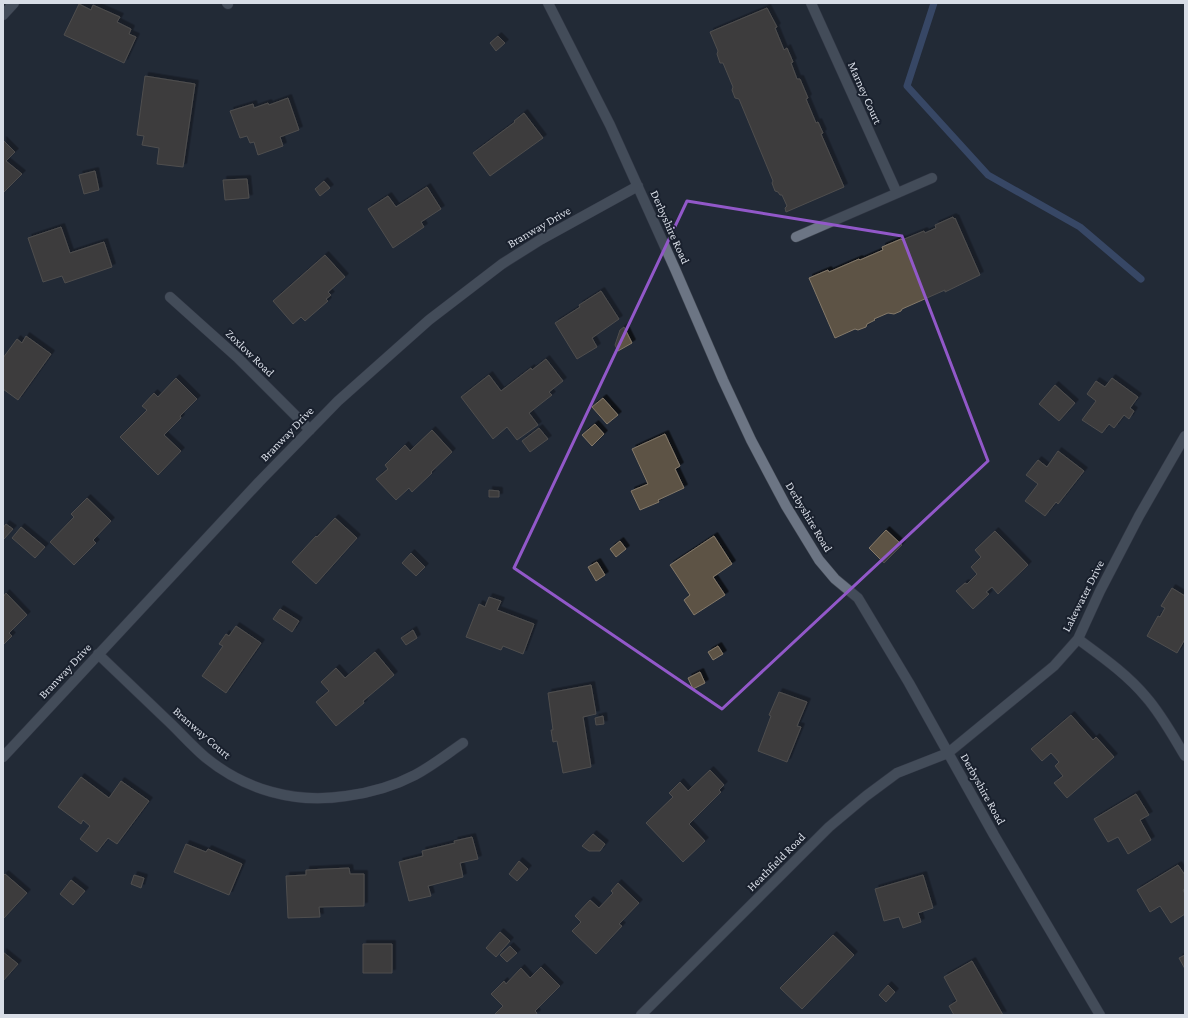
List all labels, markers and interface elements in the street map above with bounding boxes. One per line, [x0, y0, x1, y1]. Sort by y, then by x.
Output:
street label: Marney Court [845, 60, 885, 127]
street label: Derbyshire Road [647, 188, 693, 267]
street label: Branway Drive [505, 203, 573, 251]
street label: Zoxlow Road [223, 326, 278, 380]
street label: Branway Drive [257, 404, 317, 464]
street label: Derbyshire Road [783, 479, 836, 555]
street label: Lakewater Drive [1059, 558, 1107, 634]
street label: Branway Drive [36, 640, 94, 702]
street label: Branway Court [170, 704, 235, 763]
street label: Derbyshire Road [958, 751, 1009, 828]
street label: Heathfield Road [744, 829, 809, 894]

